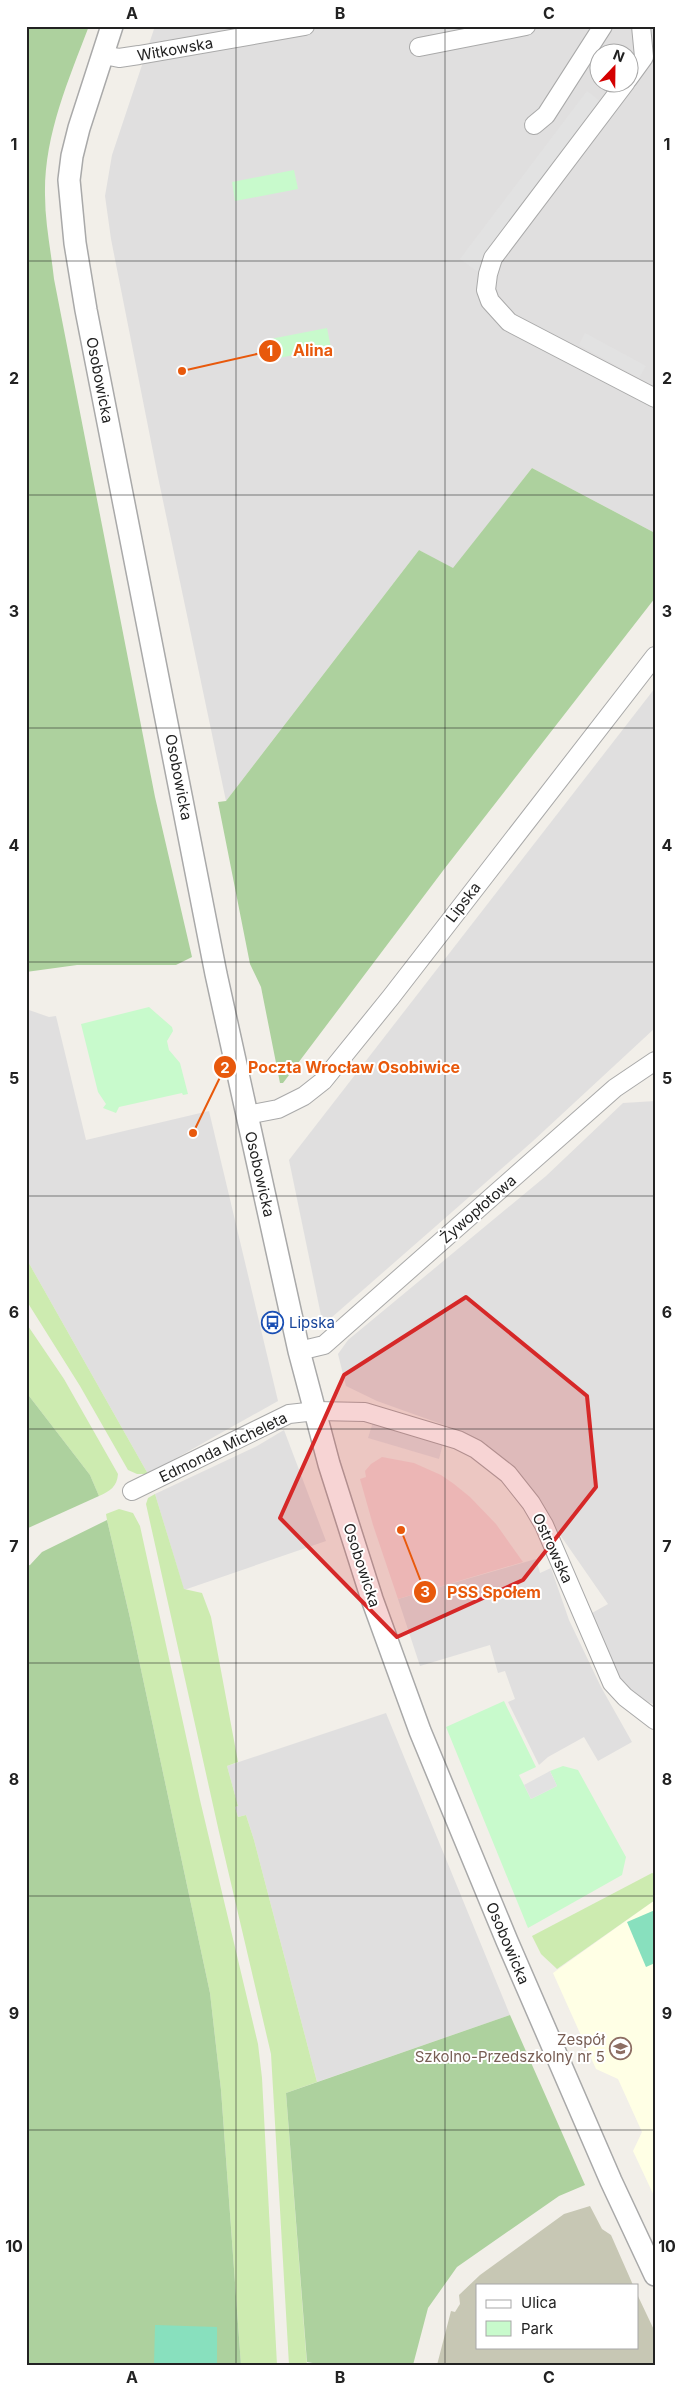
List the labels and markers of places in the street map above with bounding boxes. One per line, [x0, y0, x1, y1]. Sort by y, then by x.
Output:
callout: Alina [258, 335, 343, 366]
callout: Poczta Wrocław Osobiwice [213, 1052, 470, 1083]
bus stop icon: Lipska [261, 1310, 285, 1334]
place label: Lipska [289, 1313, 335, 1332]
callout: PSS Społem [412, 1576, 551, 1607]
place label: Zespół Szkolno-Przedszkolny nr 5 [415, 2030, 605, 2066]
school or university icon: Zespół Szkolno-Przedszkolny nr 5 [609, 2036, 633, 2060]

